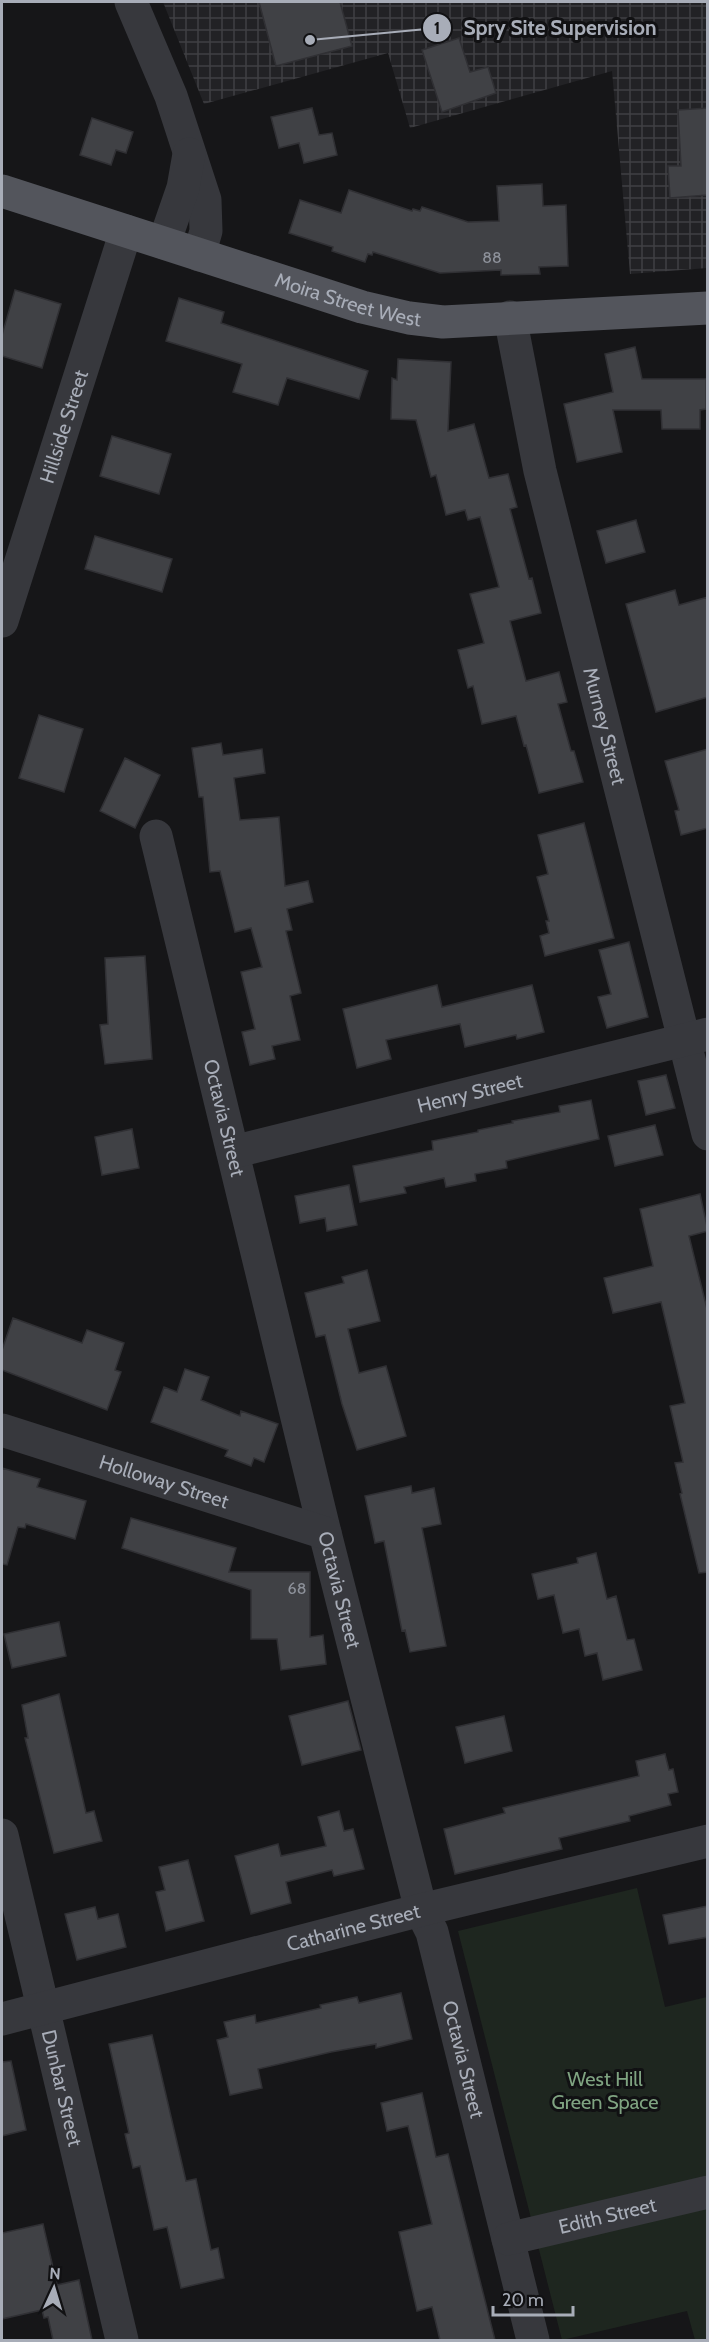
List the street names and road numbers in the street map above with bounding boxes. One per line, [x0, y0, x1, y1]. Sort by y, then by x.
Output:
street label: Moira Street West [272, 268, 423, 331]
street label: Hillside Street [35, 367, 93, 486]
street label: Murney Street [578, 665, 631, 787]
street label: Octavia Street [199, 1057, 250, 1179]
street label: Henry Street [415, 1068, 525, 1118]
street label: Holloway Street [96, 1450, 232, 1514]
street label: Octavia Street [313, 1529, 366, 1651]
street label: Catharine Street [284, 1899, 423, 1956]
street label: Octavia Street [437, 1998, 490, 2121]
street label: Dunbar Street [37, 2027, 88, 2149]
street label: Edith Street [556, 2193, 659, 2239]

